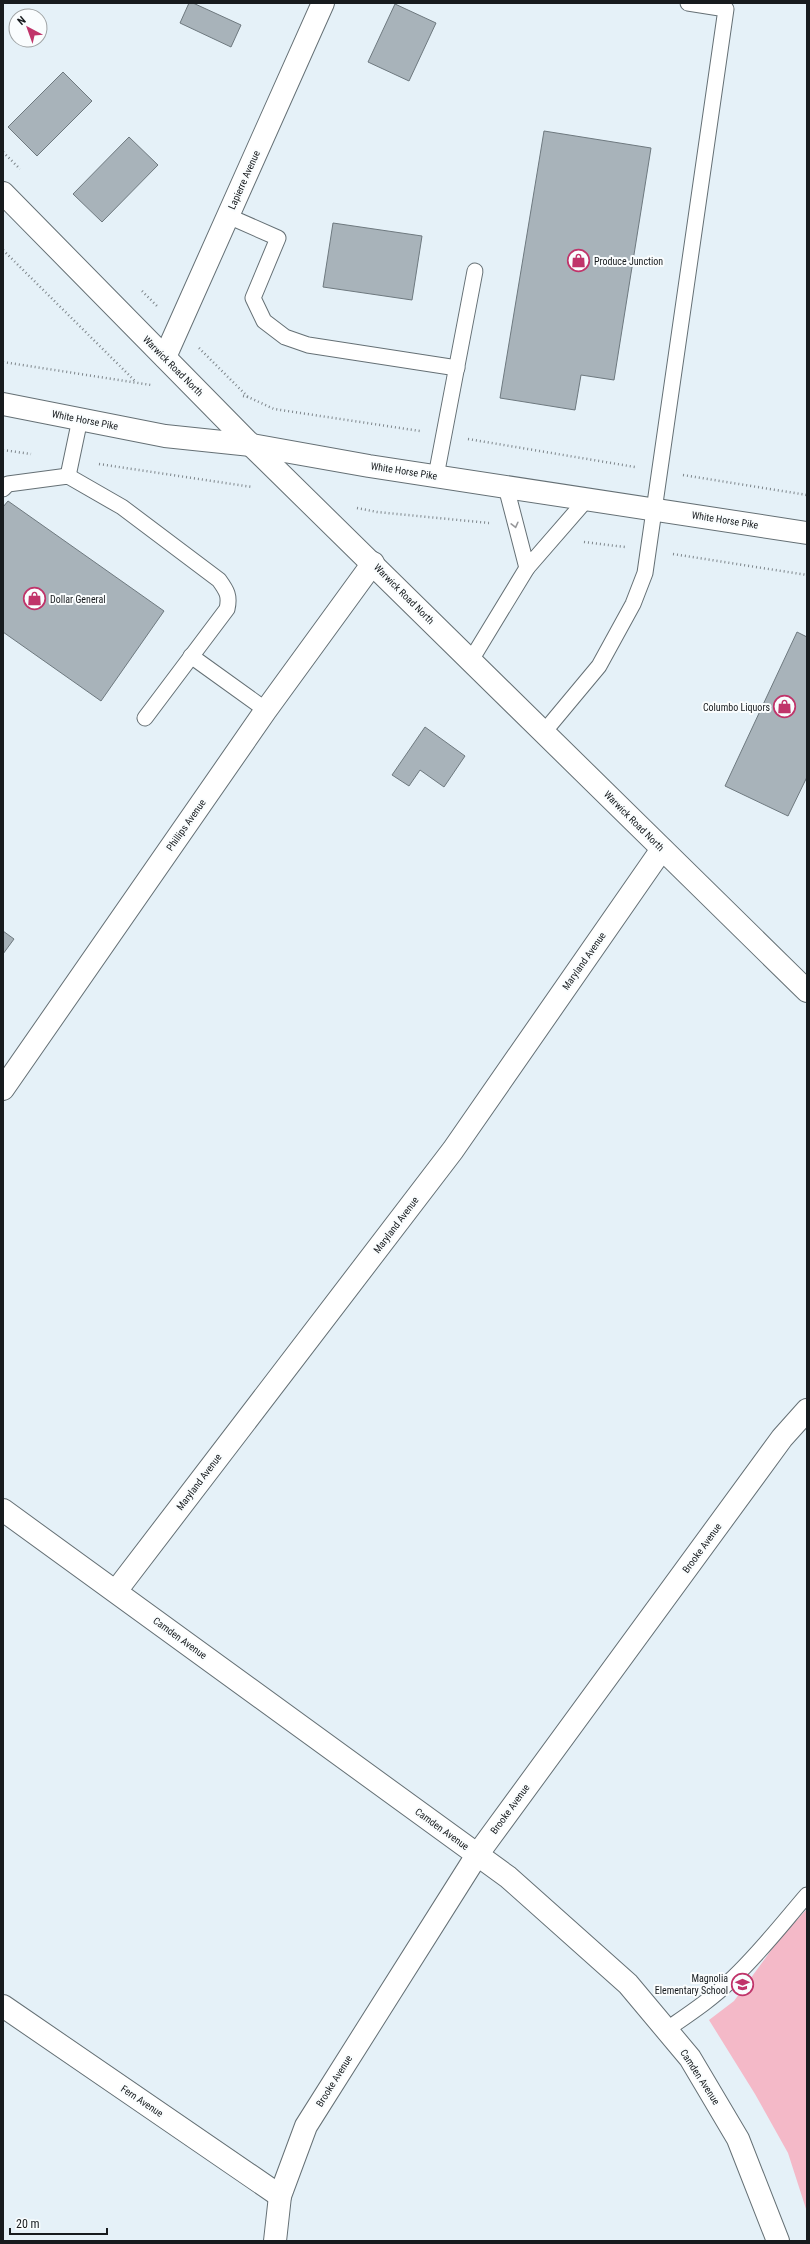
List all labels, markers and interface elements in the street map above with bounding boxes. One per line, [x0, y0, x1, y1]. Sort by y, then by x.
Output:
north arrow [8, 8, 48, 48]
text: N [15, 14, 29, 28]
street label: Lapierre Avenue [226, 149, 262, 211]
shop icon: Produce Junction [565, 248, 591, 274]
place label: Produce Junction [594, 256, 663, 267]
street label: Warwick Road North [141, 334, 205, 398]
street label: White Horse Pike [51, 408, 119, 432]
street label: White Horse Pike [370, 460, 438, 482]
street label: White Horse Pike [691, 509, 759, 531]
one-way arrow [511, 521, 519, 528]
street label: Warwick Road North [372, 562, 436, 626]
shop icon: Dollar General [21, 586, 47, 612]
place label: Dollar General [50, 594, 106, 605]
shop icon: Columbo Liquors [772, 694, 798, 720]
place label: Columbo Liquors [703, 702, 770, 713]
street label: Warwick Road North [602, 789, 666, 853]
street label: Phillips Avenue [164, 797, 208, 853]
street label: Maryland Avenue [560, 930, 608, 992]
street label: Maryland Avenue [371, 1194, 421, 1255]
street label: Maryland Avenue [174, 1451, 224, 1512]
street label: Brooke Avenue [680, 1521, 724, 1575]
street label: Camden Avenue [151, 1615, 209, 1661]
street label: Brooke Avenue [488, 1782, 532, 1836]
street label: Camden Avenue [413, 1806, 471, 1852]
school or university icon: Magnolia Elementary School [730, 1971, 756, 1997]
place label: Magnolia Elementary School [655, 1973, 728, 1996]
street label: Camden Avenue [678, 2047, 722, 2107]
street label: Brooke Avenue [314, 2053, 354, 2109]
street label: Fern Avenue [119, 2083, 165, 2119]
scale bar [10, 2210, 107, 2236]
text: 20 m [16, 2217, 40, 2231]

